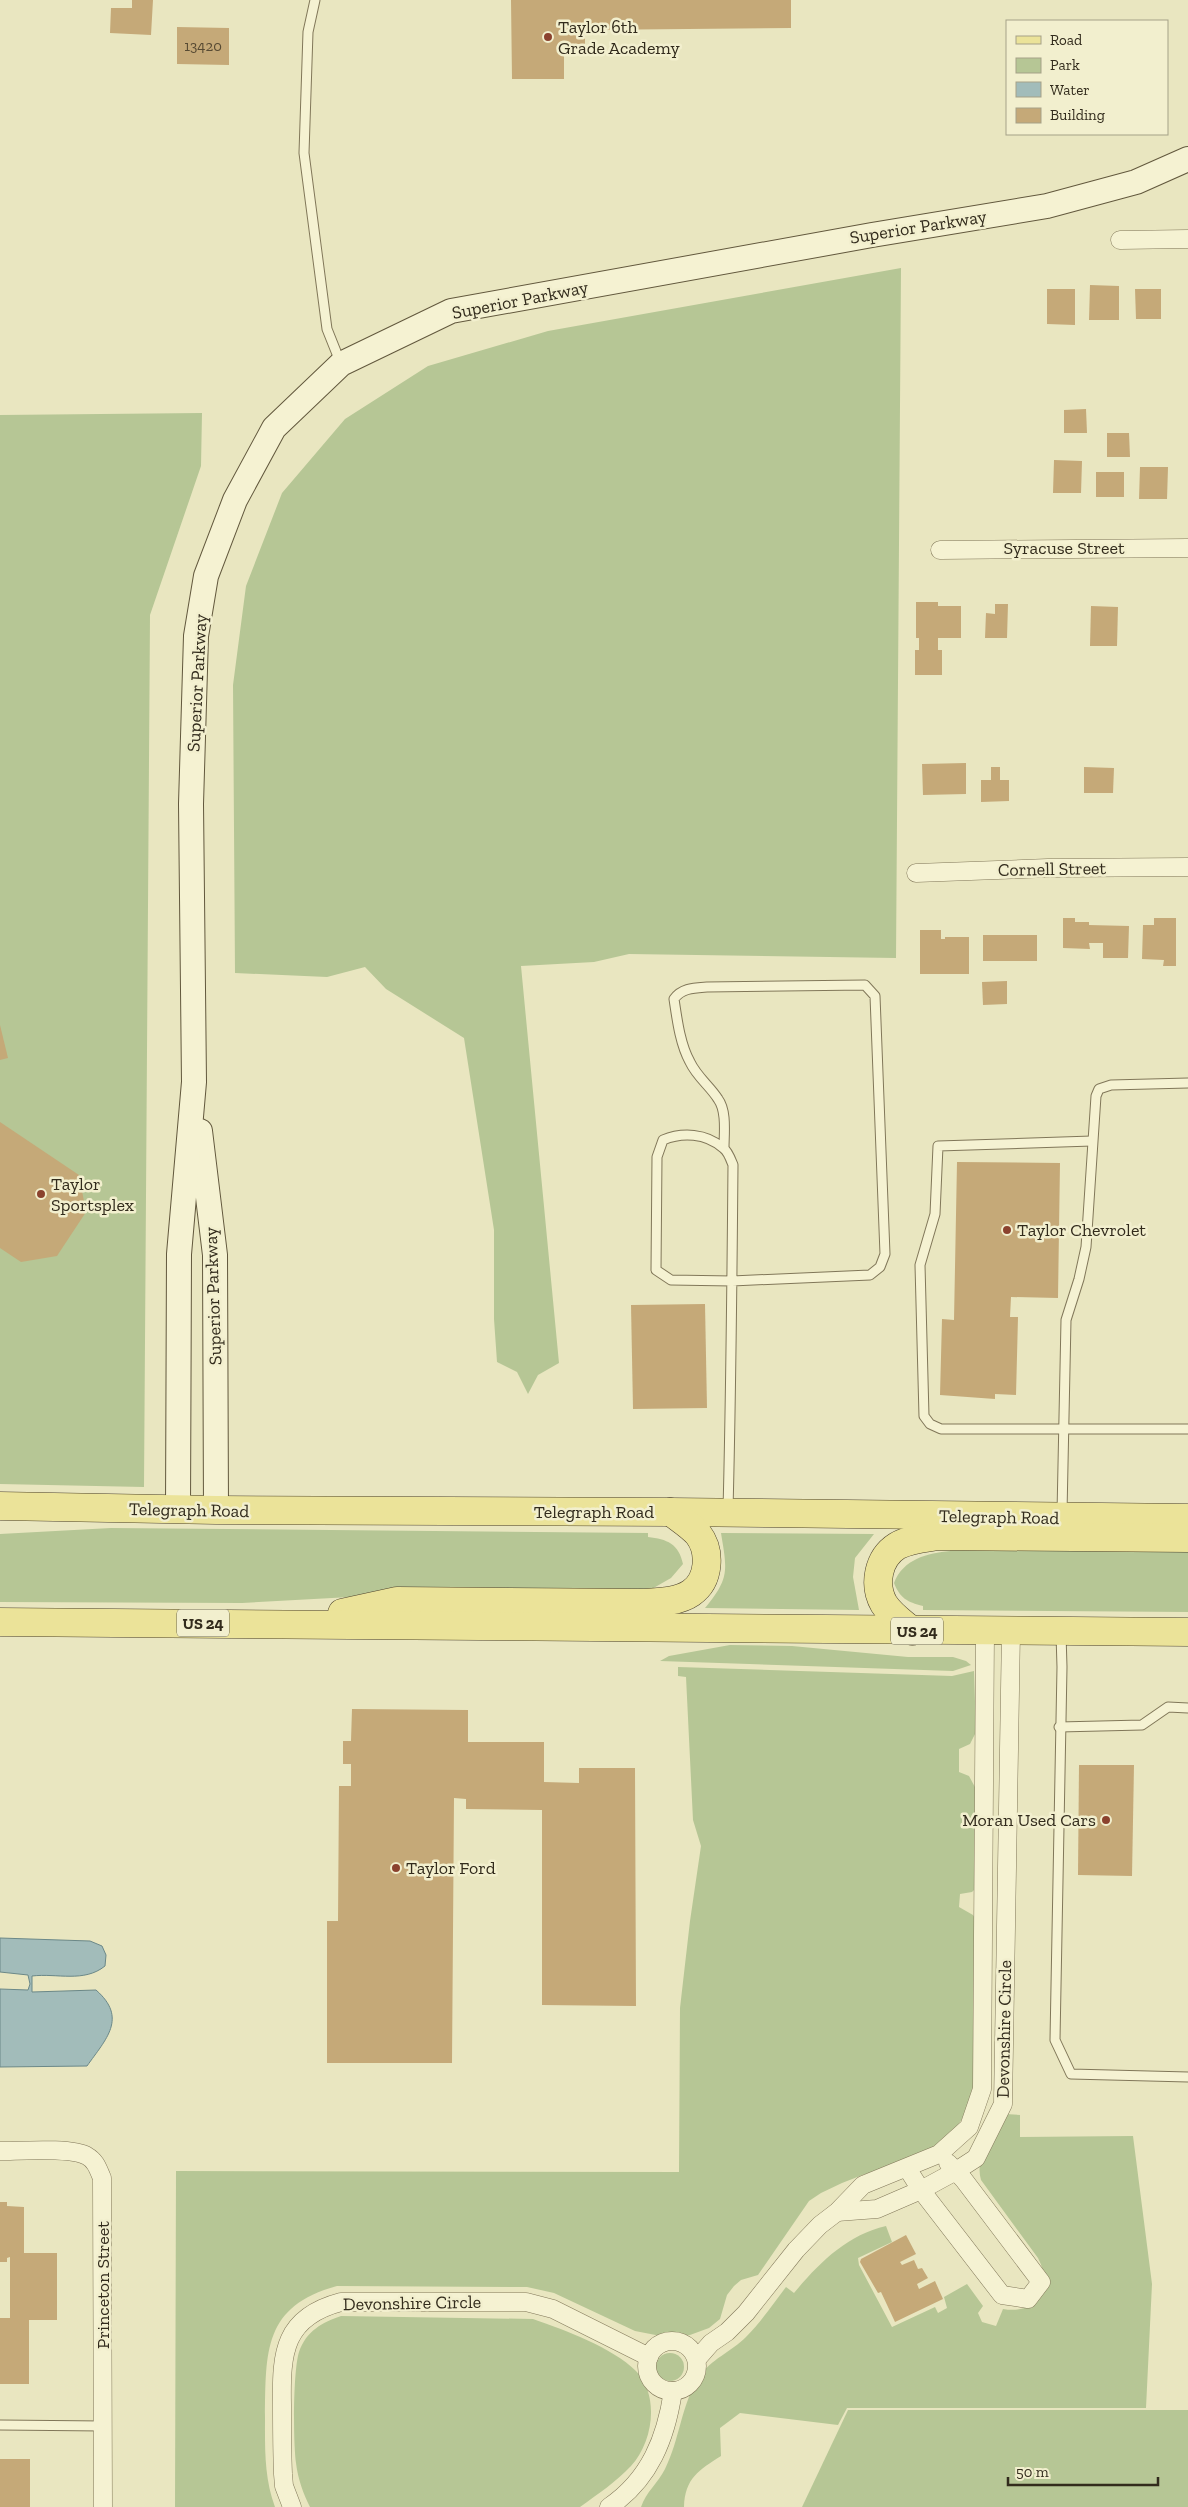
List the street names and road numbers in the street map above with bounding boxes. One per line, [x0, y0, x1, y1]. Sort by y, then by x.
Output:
street label: Superior Parkway [848, 205, 989, 249]
street label: Superior Parkway [450, 276, 591, 324]
street label: Syracuse Street [1003, 537, 1125, 559]
street label: Superior Parkway [182, 613, 212, 753]
street label: Cornell Street [998, 857, 1107, 881]
street label: Superior Parkway [200, 1226, 226, 1365]
street label: Telegraph Road [129, 1498, 250, 1522]
street label: Telegraph Road [534, 1501, 654, 1523]
street label: Telegraph Road [939, 1505, 1060, 1529]
road number: US 24 [177, 1610, 229, 1636]
road number: US 24 [891, 1618, 943, 1644]
street label: Devonshire Circle [992, 1960, 1016, 2098]
street label: Princeton Street [92, 2221, 114, 2349]
street label: Devonshire Circle [343, 2291, 481, 2315]

